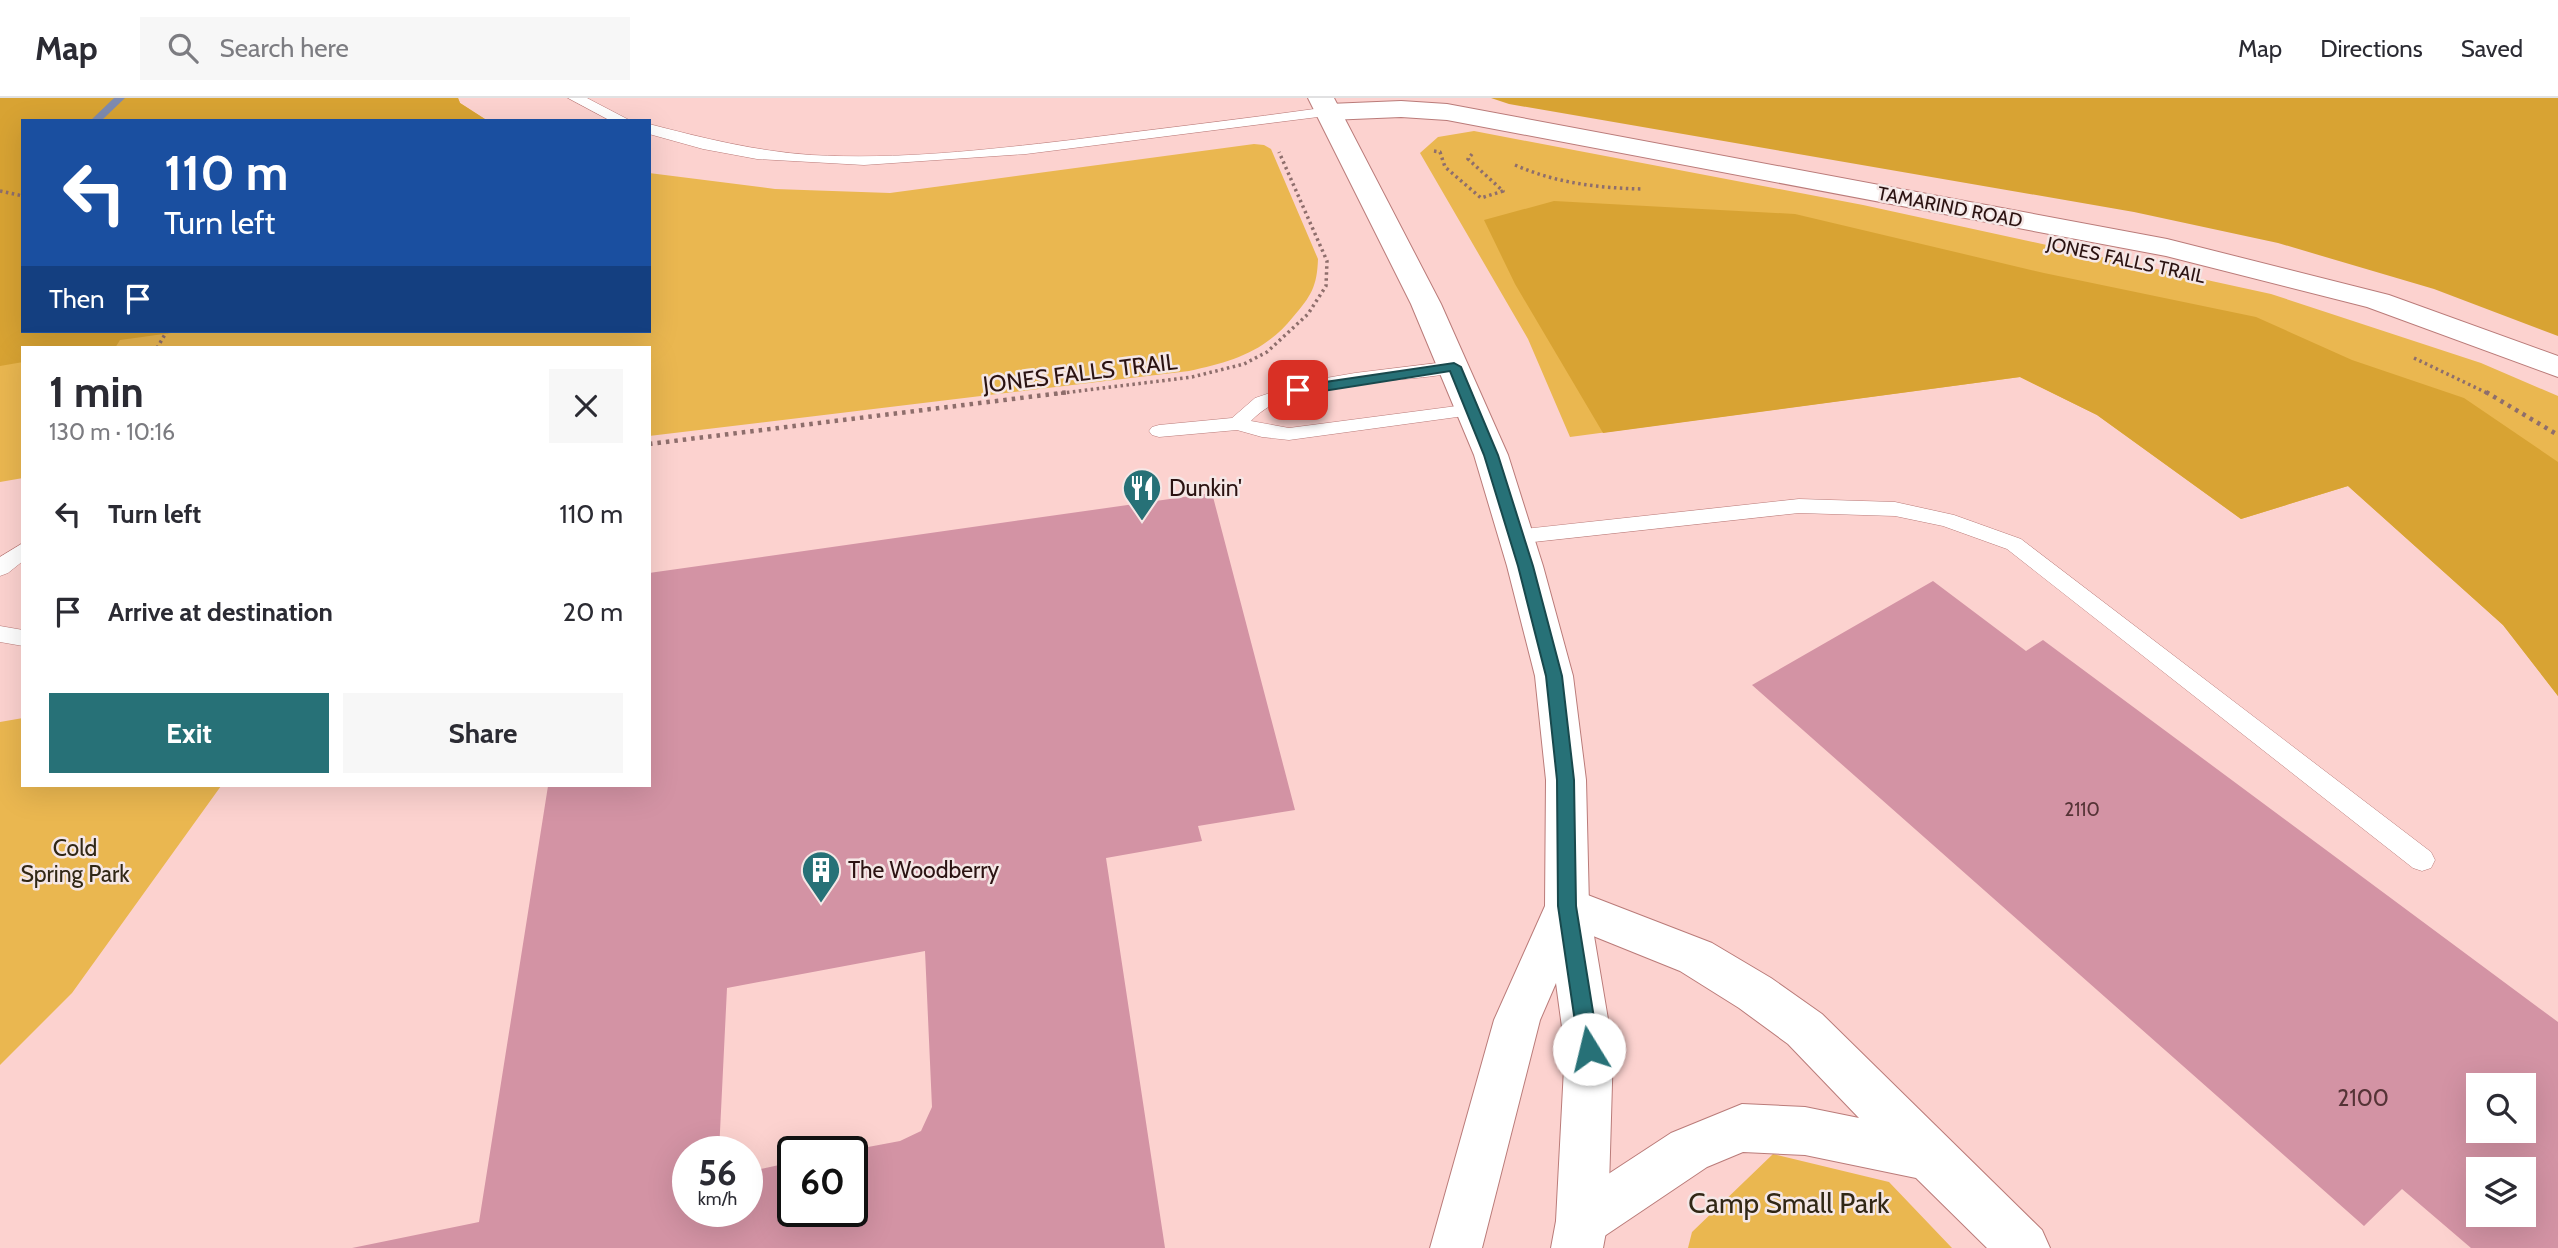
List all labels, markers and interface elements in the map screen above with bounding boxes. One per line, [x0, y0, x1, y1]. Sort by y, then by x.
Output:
search box [140, 17, 630, 80]
text: Map [35, 28, 98, 68]
icon: search [164, 29, 202, 67]
text: Search here [220, 32, 349, 64]
text: Map [2238, 34, 2282, 63]
text: Directions [2320, 34, 2423, 63]
text: Saved [2461, 34, 2523, 63]
text: 110 m [164, 143, 288, 202]
icon: left [49, 147, 140, 238]
street label: TAMARIND ROAD [1876, 182, 2025, 232]
text: Turn left [164, 203, 275, 242]
street label: JONES FALLS TRAIL [2044, 232, 2208, 288]
icon: arrive [119, 280, 157, 318]
text: Then [49, 283, 105, 315]
street label: JONES FALLS TRAIL [980, 347, 1179, 399]
pin [1268, 360, 1328, 420]
text: 1 min [49, 366, 144, 418]
button: close [549, 369, 623, 443]
icon: arrive [1279, 371, 1317, 409]
text: 130 m · 10:16 [49, 418, 175, 446]
restaurant icon: Dunkin' [1121, 467, 1163, 522]
place label: Dunkin' [1169, 474, 1242, 502]
icon: left [49, 495, 87, 533]
text: Turn left [108, 498, 201, 530]
text: 110 m [559, 498, 623, 530]
icon: arrive [49, 593, 87, 631]
text: Arrive at destination [108, 596, 333, 628]
text: 20 m [563, 596, 623, 628]
button: Exit [49, 693, 329, 773]
button: Share [343, 693, 623, 773]
house number: 2110 [2064, 798, 2100, 821]
park label: Cold Spring Park [20, 834, 130, 888]
building icon: The Woodberry [800, 849, 842, 904]
place label: The Woodberry [848, 856, 1000, 884]
position arrow [1552, 1012, 1626, 1086]
map controls [2466, 1073, 2536, 1227]
button: search [2466, 1073, 2536, 1143]
house number: 2100 [2337, 1084, 2389, 1112]
speed limit sign: 60 [777, 1136, 868, 1227]
text: 56 [698, 1151, 737, 1194]
button: layers [2466, 1157, 2536, 1227]
park label: Camp Small Park [1688, 1186, 1890, 1220]
text: km/h [698, 1188, 737, 1210]

